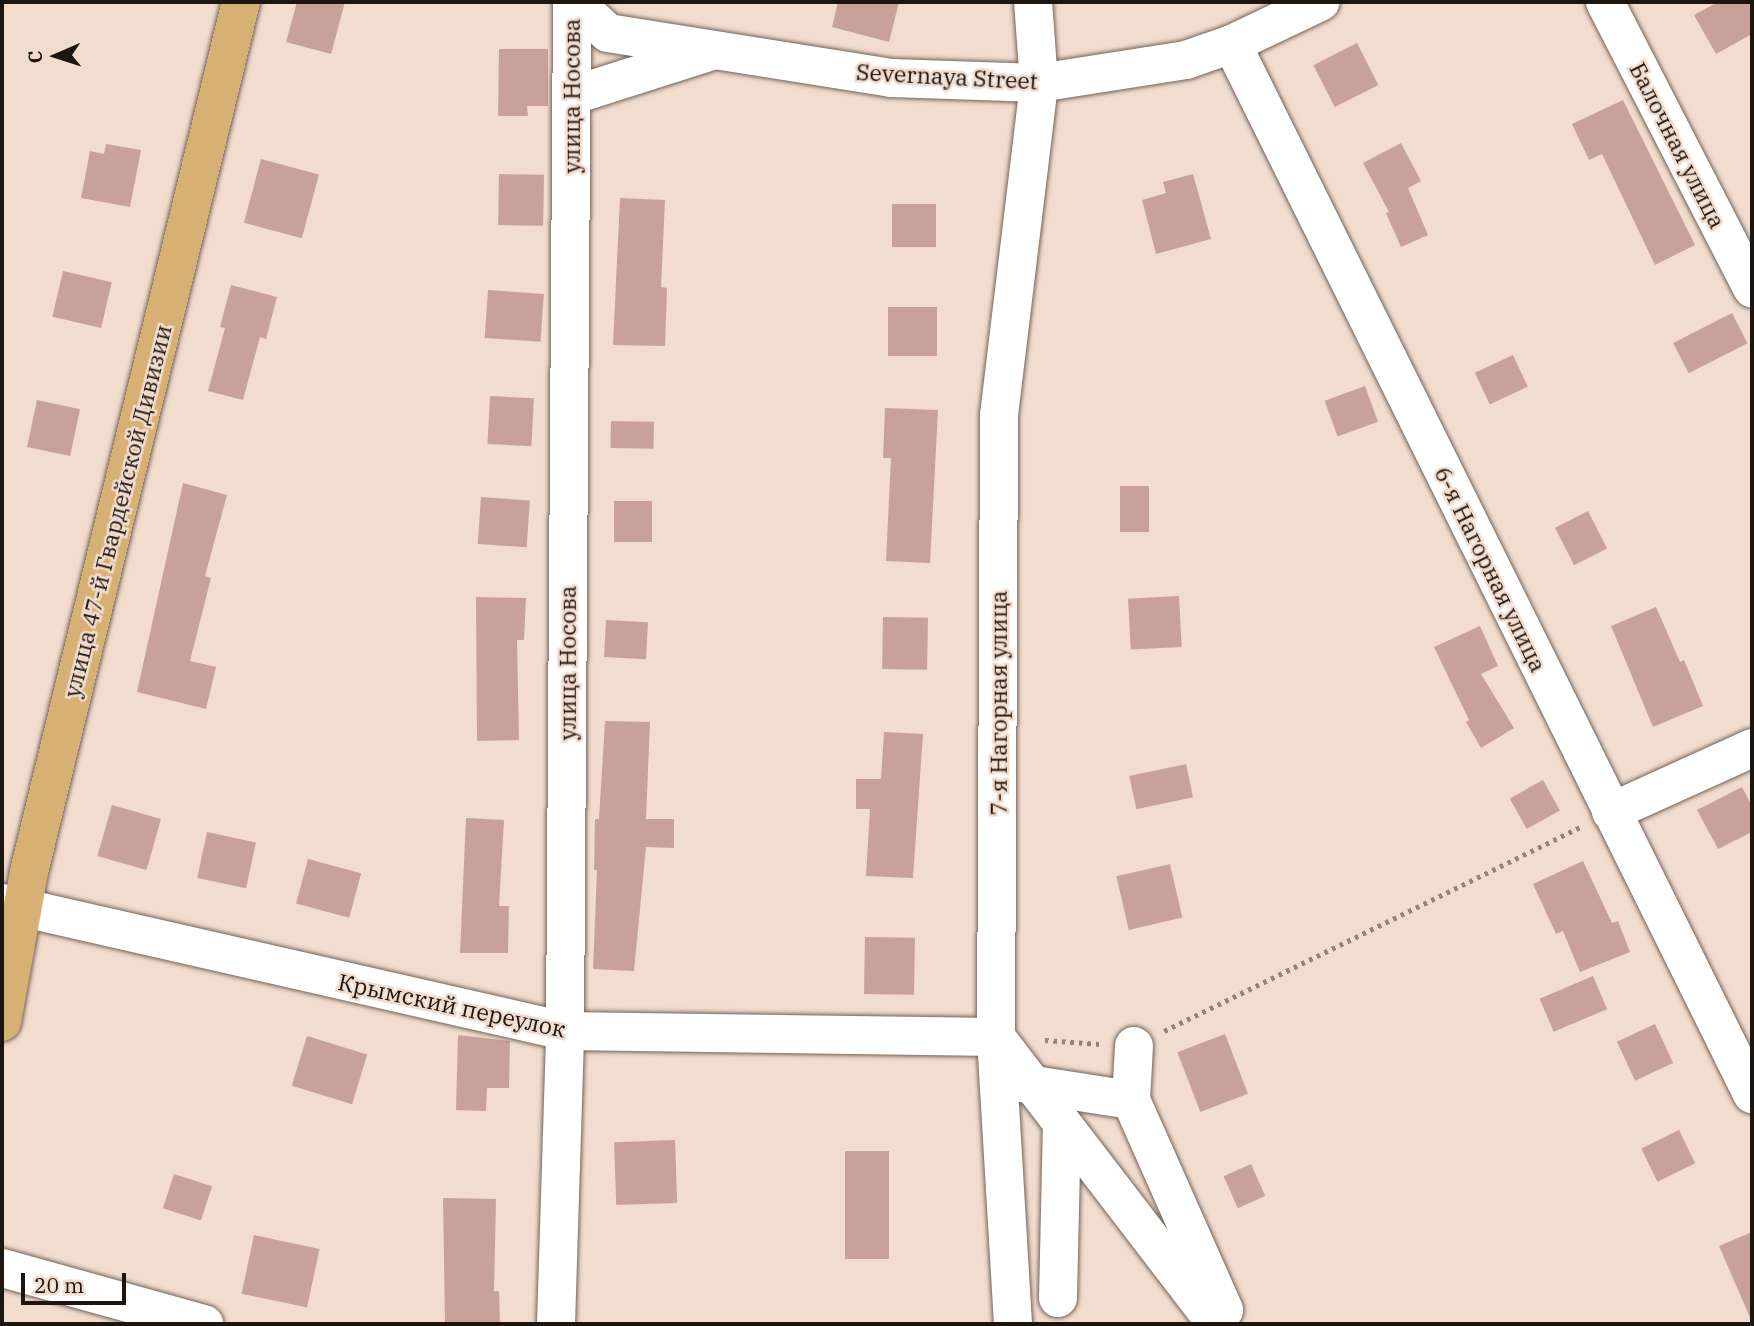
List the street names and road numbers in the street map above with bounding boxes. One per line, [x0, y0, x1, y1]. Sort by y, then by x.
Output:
street label: улица Носова [557, 19, 585, 173]
street label: Severnaya Street [855, 57, 1039, 95]
street label: Балочная улица [1624, 57, 1732, 233]
street label: улица 47-й Гвардейской Дивизии [57, 322, 177, 700]
street label: 6-я Нагорная улица [1429, 462, 1553, 676]
street label: улица Носова [553, 586, 581, 740]
street label: 7-я Нагорная улица [984, 590, 1012, 816]
street label: Крымский переулок [336, 967, 568, 1043]

